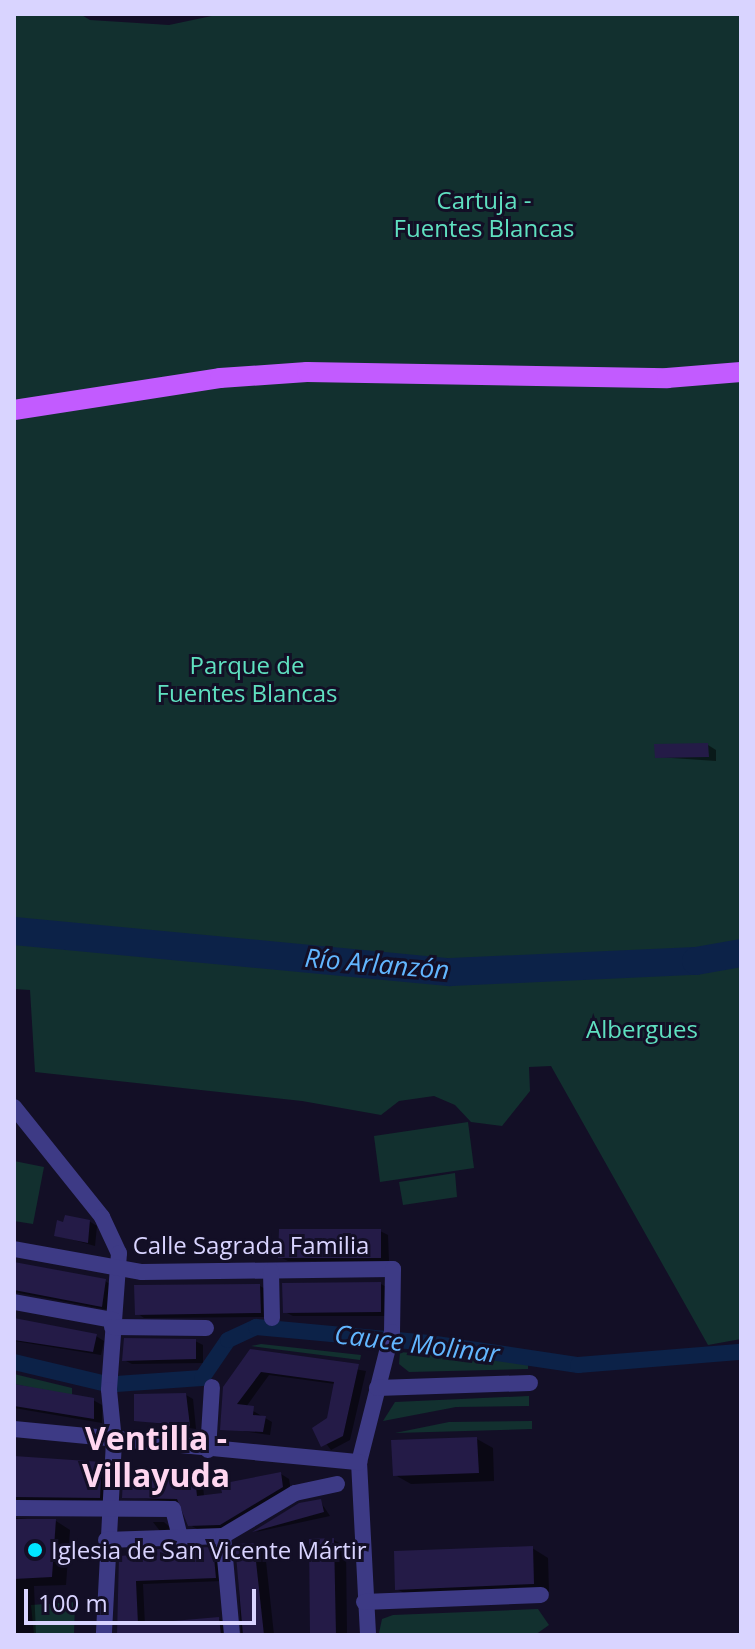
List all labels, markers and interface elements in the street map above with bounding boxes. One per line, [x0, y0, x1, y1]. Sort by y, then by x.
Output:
park label: Cartuja - Fuentes Blancas [394, 186, 574, 242]
park label: Parque de Fuentes Blancas [157, 651, 337, 707]
water label: Río Arlanzón [303, 942, 451, 986]
park label: Albergues [586, 1015, 698, 1043]
street label: Calle Sagrada Familia [133, 1231, 369, 1259]
water label: Cauce Molinar [333, 1318, 501, 1370]
district label: Ventilla - Villayuda [82, 1420, 230, 1495]
place label: Iglesia de San Vicente Mártir [51, 1536, 367, 1564]
marker: Iglesia de San Vicente Mártir [26, 1541, 44, 1559]
scale bar [28, 1573, 260, 1623]
text: 100 m [38, 1586, 108, 1619]

